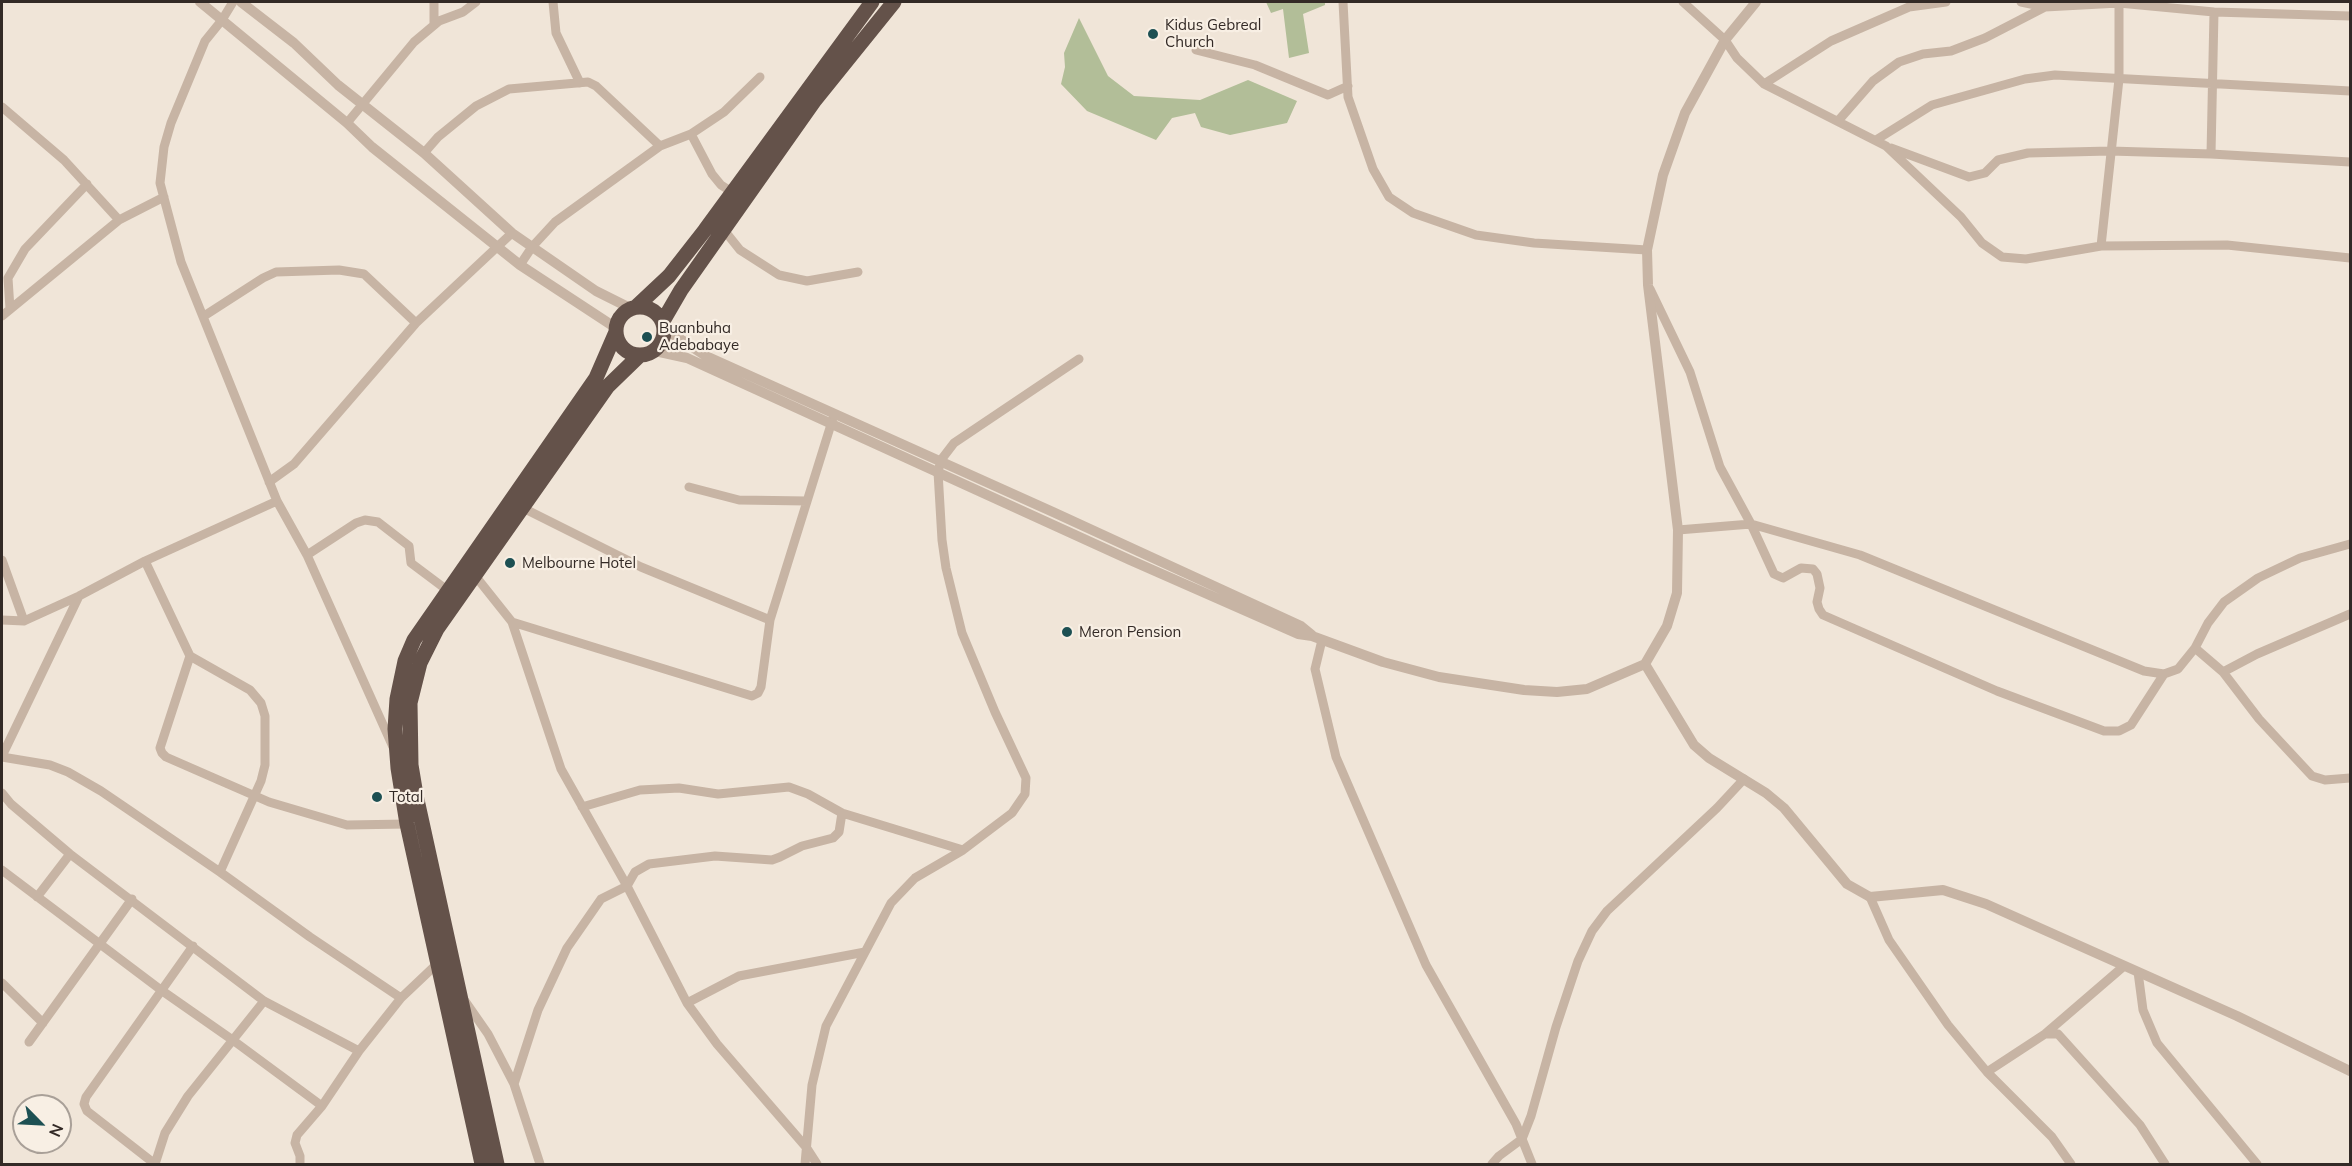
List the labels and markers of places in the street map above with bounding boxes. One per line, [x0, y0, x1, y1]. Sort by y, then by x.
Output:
place label: Kidus Gebreal Church [1165, 16, 1261, 51]
marker: Kidus Gebreal Church [1146, 27, 1160, 41]
place label: Buanbuha Adebabaye [659, 319, 739, 354]
marker: Buanbuha Adebabaye [640, 330, 654, 344]
place label: Melbourne Hotel [522, 554, 636, 572]
marker: Melbourne Hotel [503, 556, 517, 570]
place label: Meron Pension [1079, 623, 1181, 641]
marker: Meron Pension [1060, 625, 1074, 639]
place label: Total [389, 788, 423, 806]
marker: Total [370, 790, 384, 804]

